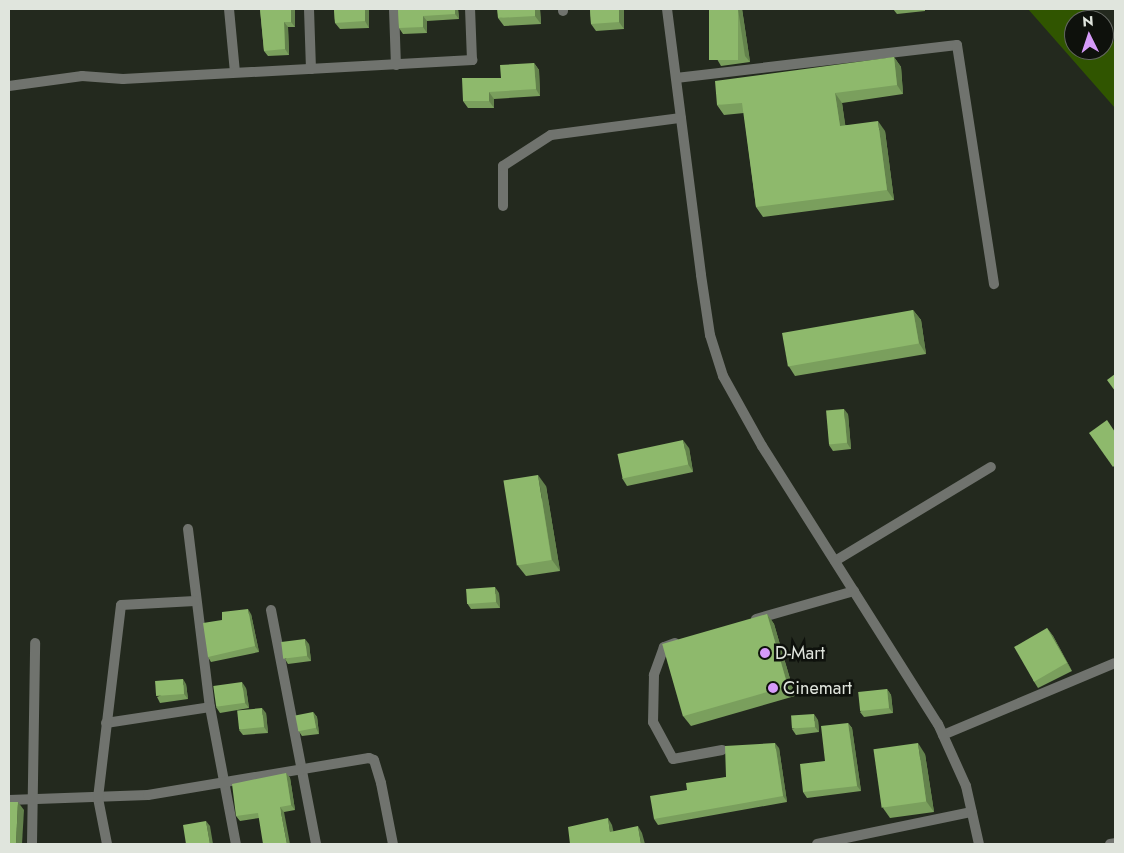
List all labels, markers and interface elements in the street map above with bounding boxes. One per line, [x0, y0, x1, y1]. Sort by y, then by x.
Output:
north arrow [1064, 10, 1114, 60]
text: N [1082, 11, 1094, 31]
place label: D-Mart [775, 642, 825, 664]
marker: D-Mart [759, 647, 771, 659]
place label: Cinemart [783, 677, 852, 699]
marker: Cinemart [767, 682, 779, 694]

